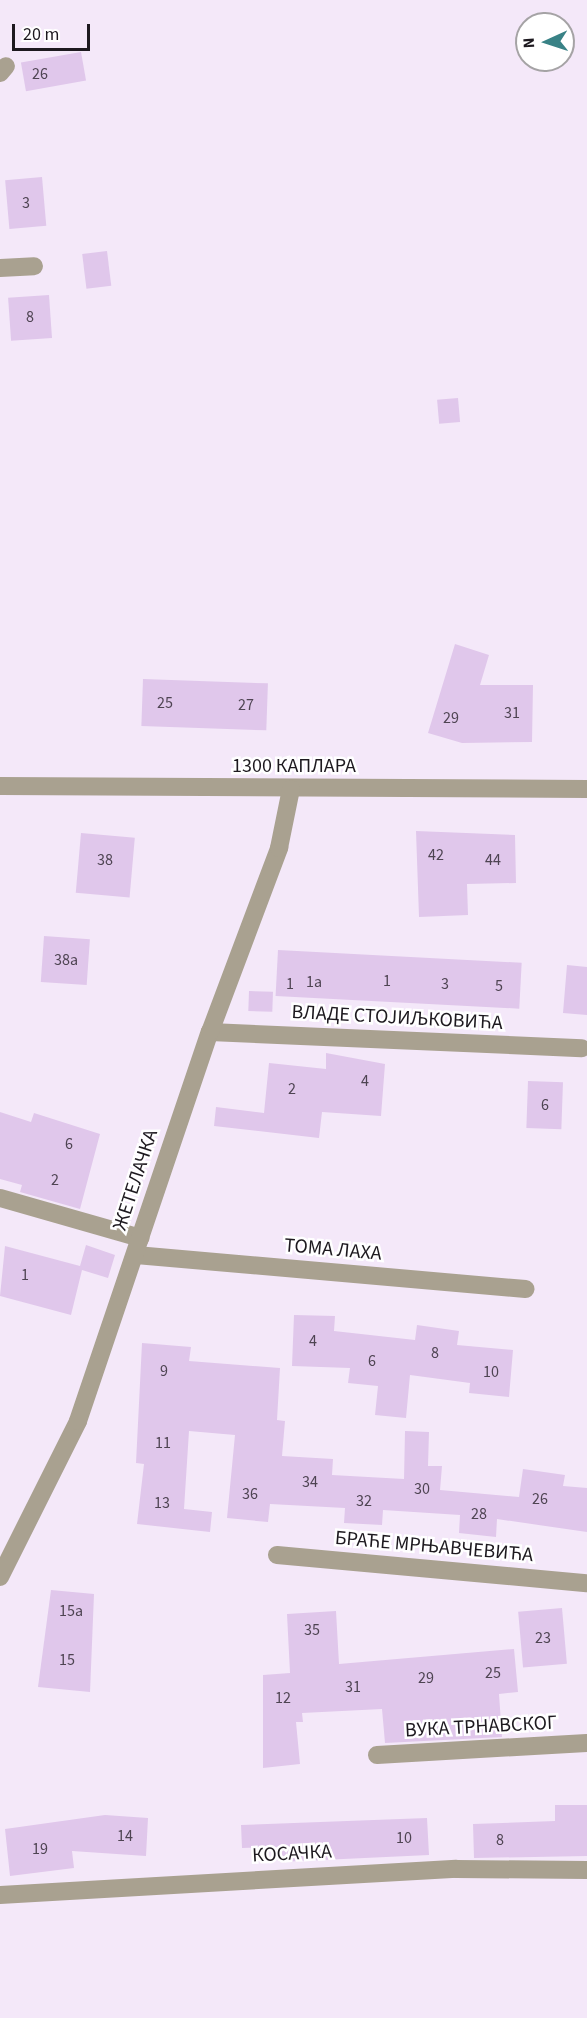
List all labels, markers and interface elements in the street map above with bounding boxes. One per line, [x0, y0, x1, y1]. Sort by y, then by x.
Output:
scale bar [15, 12, 93, 50]
north arrow [515, 12, 575, 72]
text: 20 m [23, 22, 59, 47]
text: N [518, 37, 540, 49]
house number: 26 [32, 64, 48, 84]
house number: 3 [22, 193, 30, 213]
house number: 8 [26, 307, 34, 327]
house number: 25 [157, 693, 173, 713]
house number: 27 [238, 695, 254, 715]
house number: 31 [504, 703, 520, 723]
house number: 29 [443, 708, 459, 728]
street label: 1300 КАПЛАРА [232, 754, 356, 778]
house number: 42 [428, 845, 444, 865]
house number: 38 [97, 850, 113, 870]
house number: 44 [485, 850, 501, 870]
house number: 38a [54, 950, 78, 970]
house number: 1 [383, 971, 391, 991]
house number: 1a [306, 972, 322, 992]
house number: 1 [286, 974, 294, 994]
house number: 3 [441, 974, 449, 994]
house number: 5 [495, 976, 503, 996]
street label: ВЛАДЕ СТОЈИЉКОВИЋА [291, 1000, 503, 1036]
house number: 4 [361, 1071, 369, 1091]
house number: 2 [288, 1079, 296, 1099]
house number: 6 [541, 1095, 549, 1115]
street label: ЖЕТЕЛАЧКА [108, 1127, 164, 1233]
house number: 6 [65, 1134, 73, 1154]
house number: 2 [51, 1170, 59, 1190]
street label: ТОМА ЛАХА [283, 1234, 383, 1266]
house number: 1 [21, 1265, 29, 1285]
house number: 4 [309, 1331, 317, 1351]
house number: 8 [431, 1343, 439, 1363]
house number: 6 [368, 1351, 376, 1371]
house number: 9 [160, 1361, 168, 1381]
house number: 10 [483, 1362, 499, 1382]
house number: 11 [155, 1433, 171, 1453]
house number: 34 [302, 1472, 318, 1492]
house number: 30 [414, 1479, 430, 1499]
house number: 36 [242, 1484, 258, 1504]
house number: 26 [532, 1489, 548, 1509]
house number: 32 [356, 1491, 372, 1511]
house number: 13 [154, 1493, 170, 1513]
house number: 28 [471, 1504, 487, 1524]
street label: БРАЋЕ МРЊАВЧЕВИЋА [334, 1526, 534, 1568]
house number: 15a [59, 1601, 83, 1621]
house number: 35 [304, 1620, 320, 1640]
house number: 23 [535, 1628, 551, 1648]
house number: 15 [59, 1650, 75, 1670]
house number: 25 [485, 1663, 501, 1683]
house number: 29 [418, 1668, 434, 1688]
house number: 31 [345, 1677, 361, 1697]
house number: 12 [275, 1688, 291, 1708]
street label: ВУКА ТРНАВСКОГ [404, 1711, 558, 1743]
house number: 14 [117, 1826, 133, 1846]
house number: 10 [396, 1828, 412, 1848]
house number: 8 [496, 1830, 504, 1850]
house number: 19 [32, 1839, 48, 1859]
street label: КОСАЧКА [252, 1840, 332, 1868]

